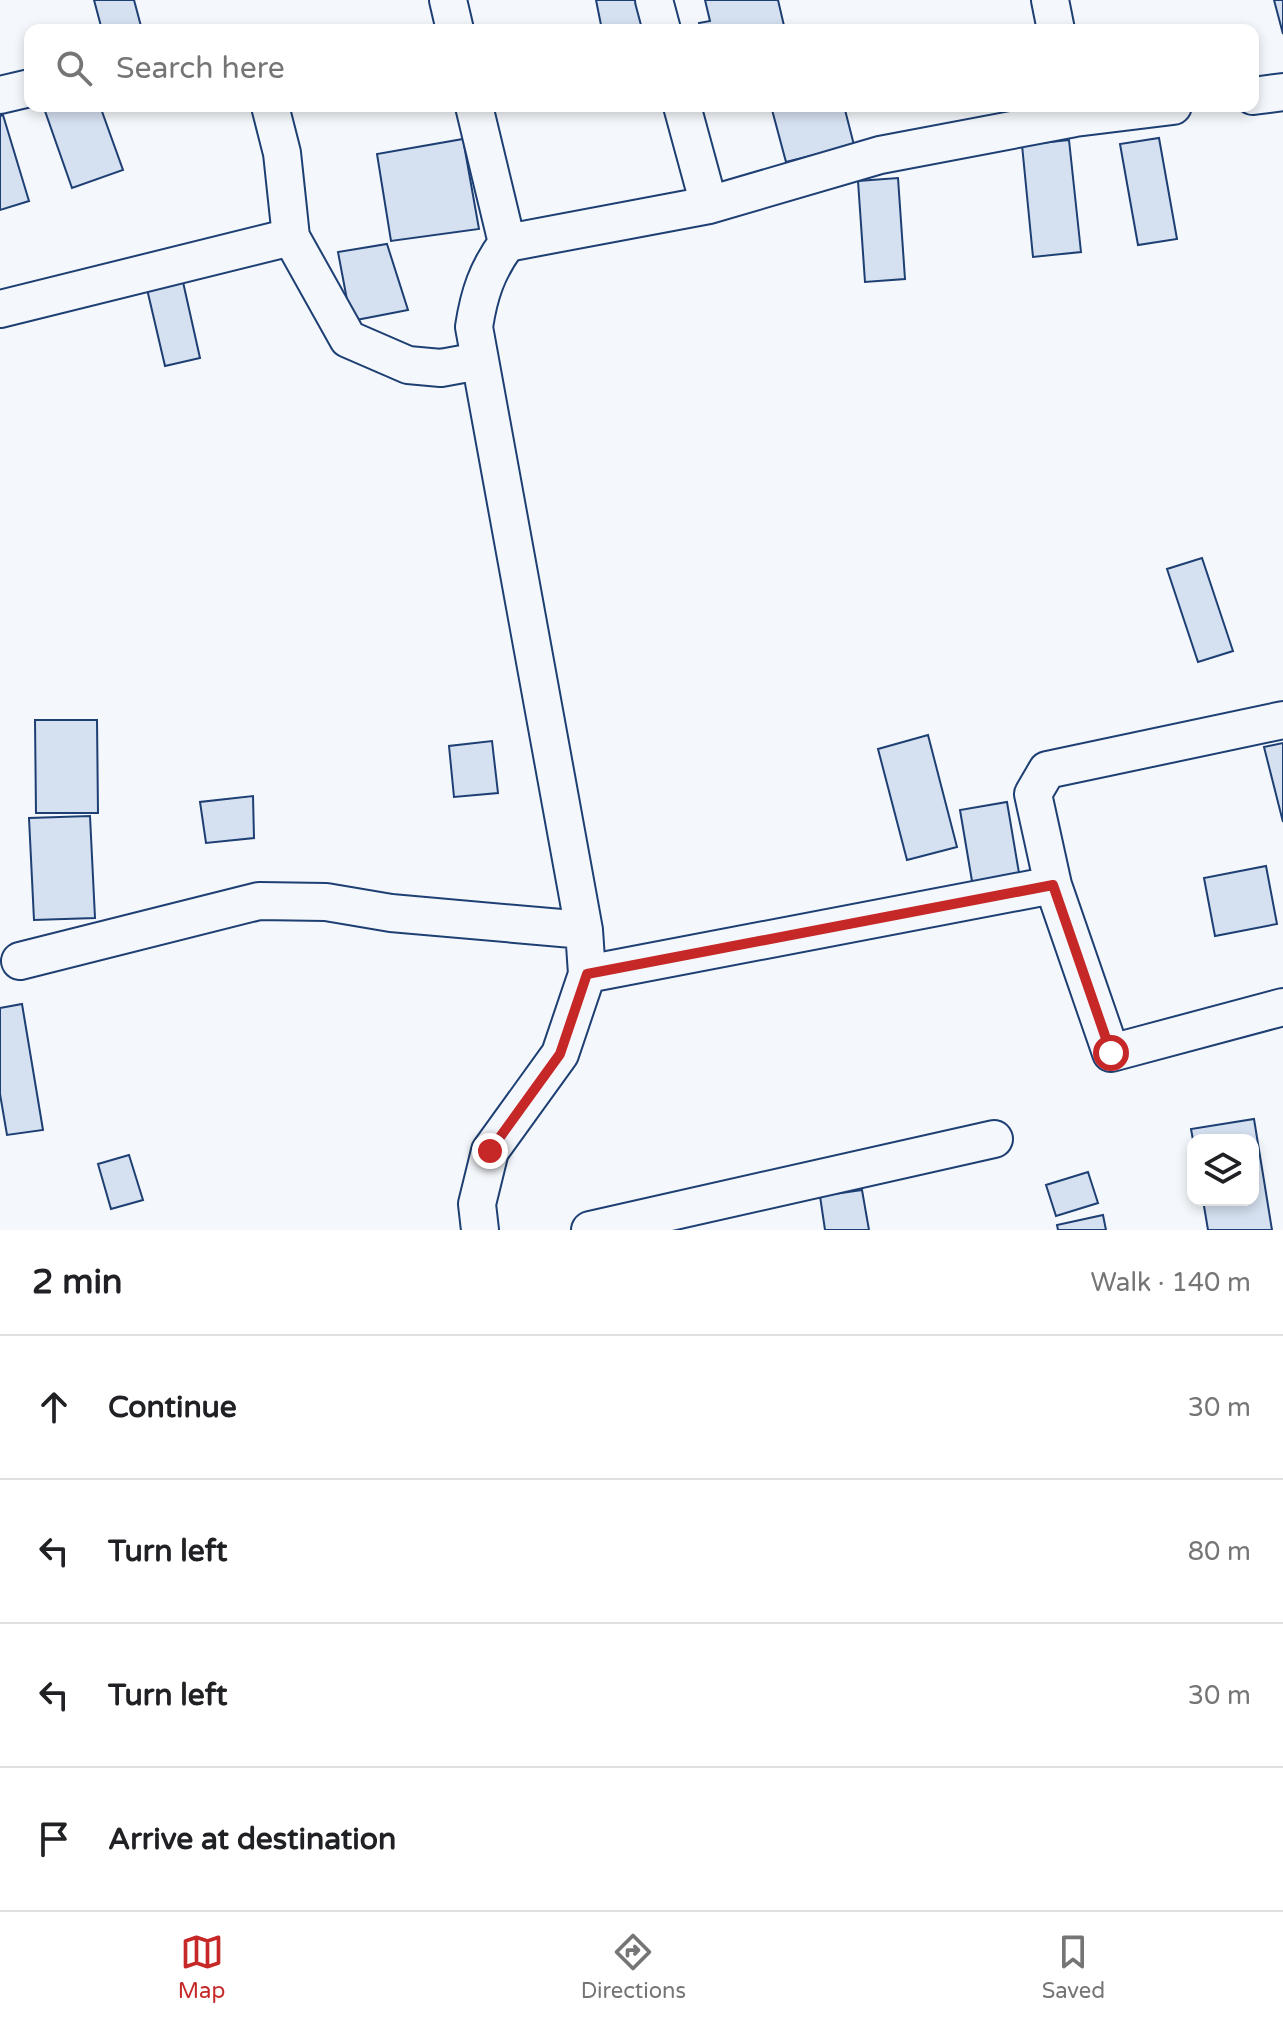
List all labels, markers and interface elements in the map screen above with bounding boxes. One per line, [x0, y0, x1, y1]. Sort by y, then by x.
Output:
search box [24, 24, 1259, 112]
icon: search [52, 46, 96, 90]
text: Search here [116, 50, 285, 87]
route start [1093, 1035, 1129, 1071]
route end [472, 1133, 508, 1169]
map controls [1187, 1134, 1259, 1206]
button: layers [1187, 1134, 1259, 1206]
text: 2 min [32, 1262, 123, 1303]
text: Walk · 140 m [1091, 1267, 1251, 1298]
icon: ahead [32, 1385, 76, 1429]
text: Continue [108, 1389, 237, 1426]
text: 30 m [1188, 1392, 1251, 1423]
icon: left [32, 1529, 76, 1573]
text: Turn left [108, 1533, 227, 1570]
text: 80 m [1188, 1536, 1251, 1567]
icon: left [32, 1673, 76, 1717]
text: Turn left [108, 1677, 227, 1714]
text: 30 m [1188, 1680, 1251, 1711]
icon: arrive [32, 1817, 76, 1861]
text: Arrive at destination [108, 1821, 396, 1858]
tab: Map [178, 1930, 225, 2004]
tab: Directions [581, 1930, 686, 2004]
tab: Saved [1042, 1930, 1105, 2004]

